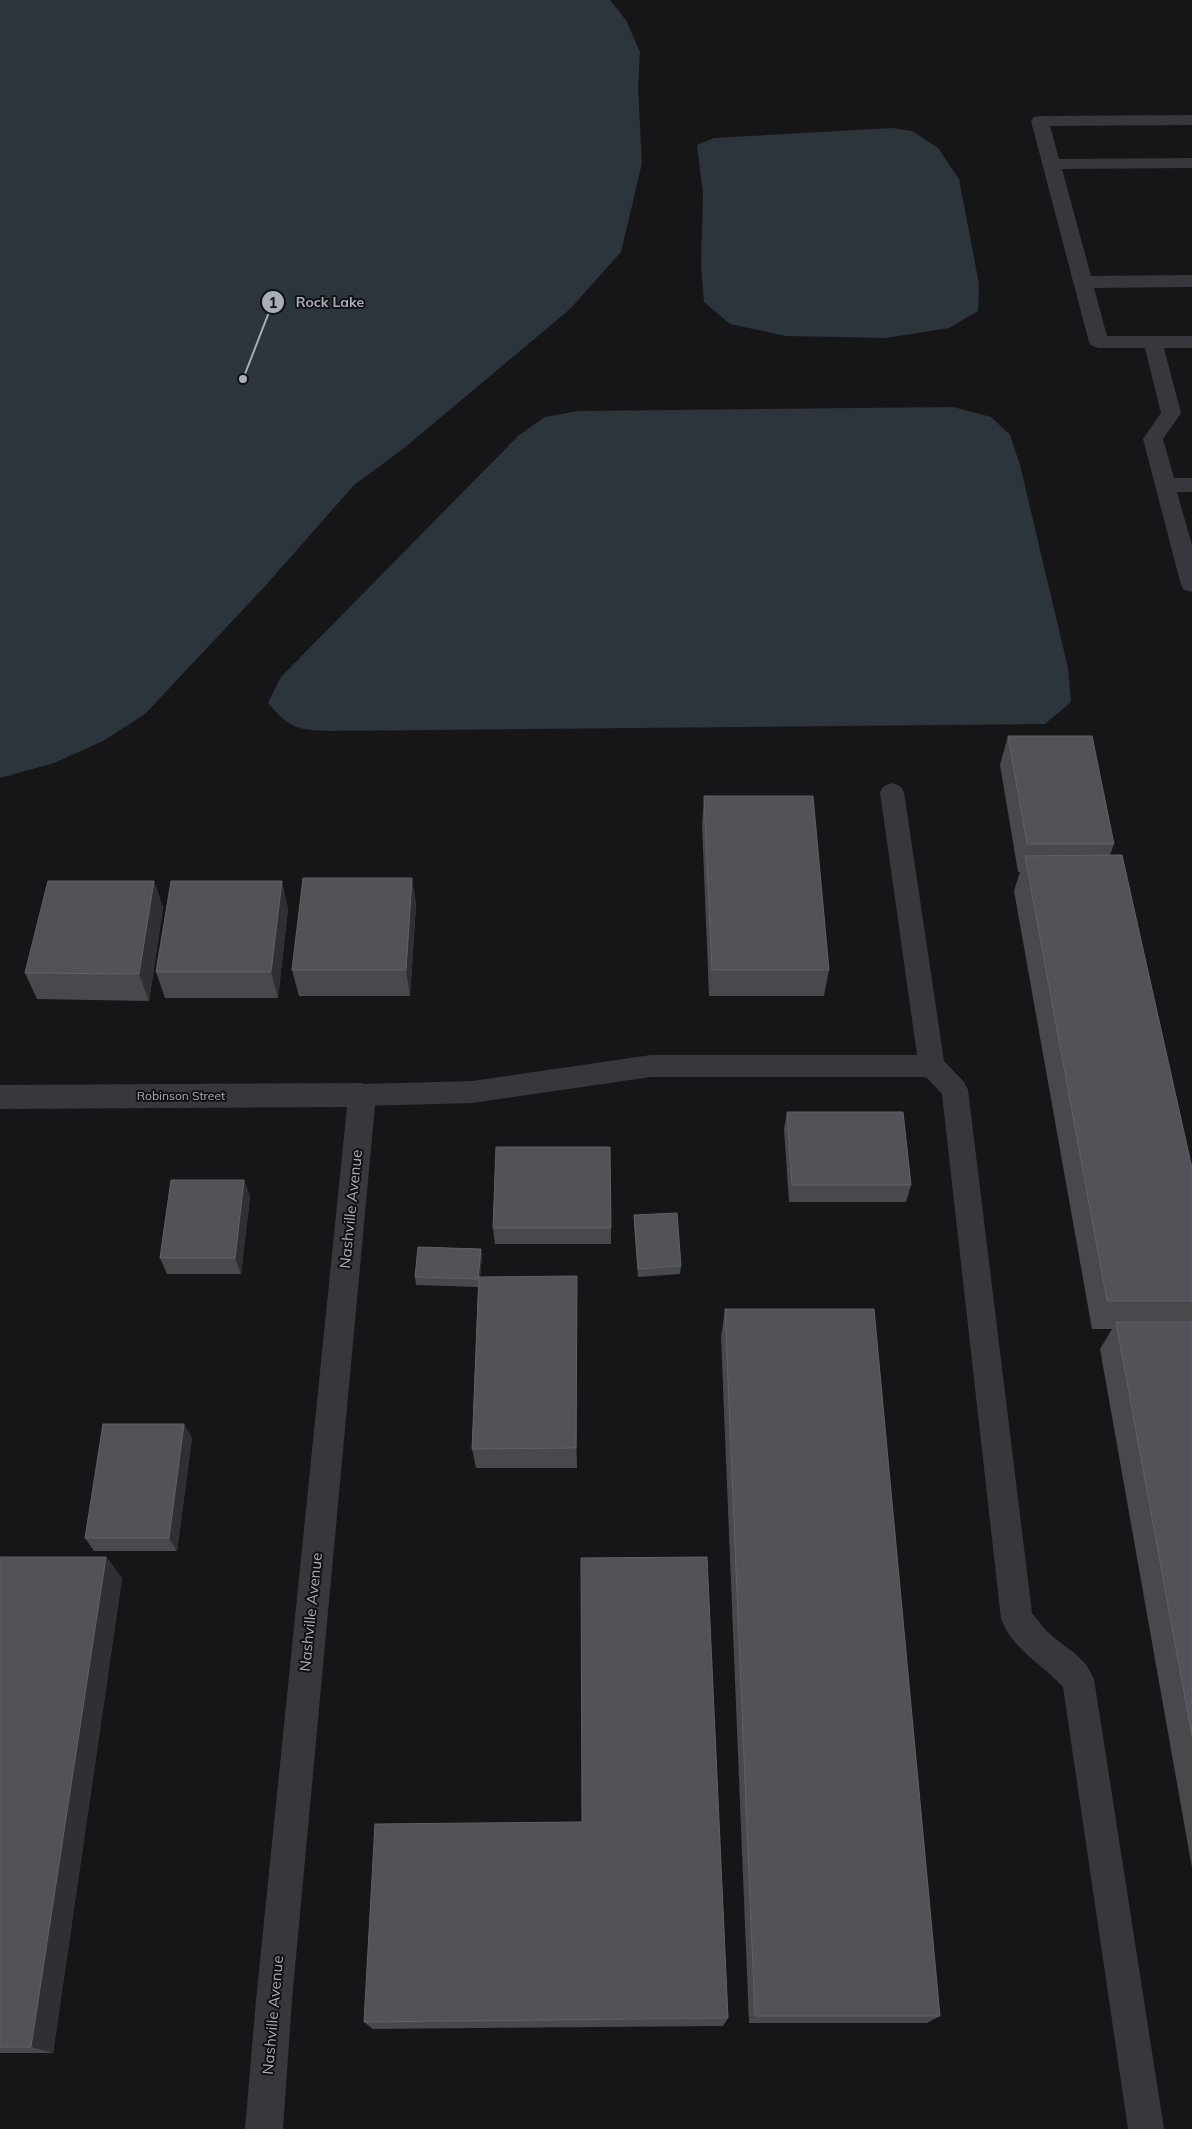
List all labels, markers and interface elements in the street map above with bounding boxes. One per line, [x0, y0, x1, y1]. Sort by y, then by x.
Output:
callout: Rock Lake [260, 288, 374, 317]
text: 1 [268, 293, 278, 312]
text: Rock Lake [296, 293, 364, 311]
street label: Robinson Street [137, 1088, 225, 1103]
street label: Nashville Avenue [335, 1149, 366, 1269]
street label: Nashville Avenue [295, 1552, 326, 1672]
street label: Nashville Avenue [258, 1955, 287, 2075]

